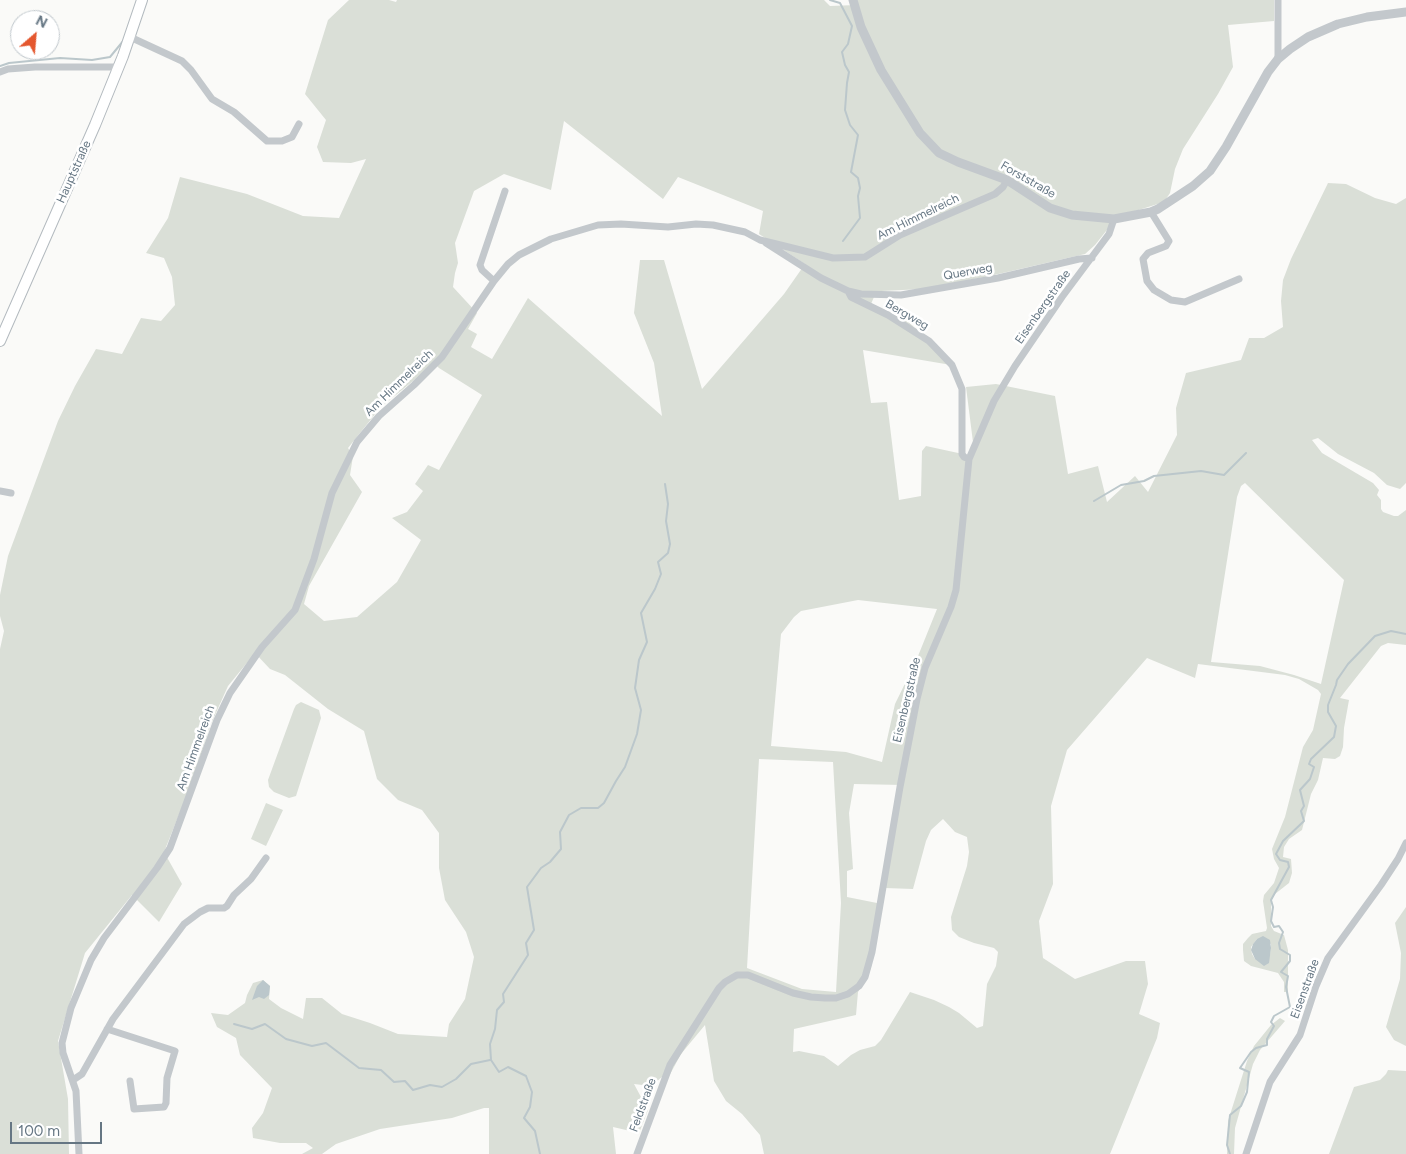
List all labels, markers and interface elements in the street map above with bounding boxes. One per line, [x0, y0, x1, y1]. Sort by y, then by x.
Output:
north arrow [10, 10, 60, 60]
text: N [33, 12, 50, 32]
street label: Hauptstraße [54, 138, 94, 206]
street label: Forststraße [998, 158, 1058, 202]
street label: Am Himmelreich [875, 191, 961, 243]
street label: Querweg [942, 261, 994, 283]
street label: Eisenbergstraße [1012, 267, 1074, 347]
street label: Bergweg [883, 297, 931, 333]
street label: Am Himmelreich [362, 347, 436, 419]
street label: Eisenbergstraße [890, 656, 924, 744]
street label: Am Himmelreich [174, 704, 218, 792]
street label: Eisenstraße [1288, 957, 1322, 1021]
street label: Feldstraße [627, 1076, 659, 1134]
scale bar [12, 1112, 105, 1144]
text: 100 m [18, 1122, 60, 1140]

